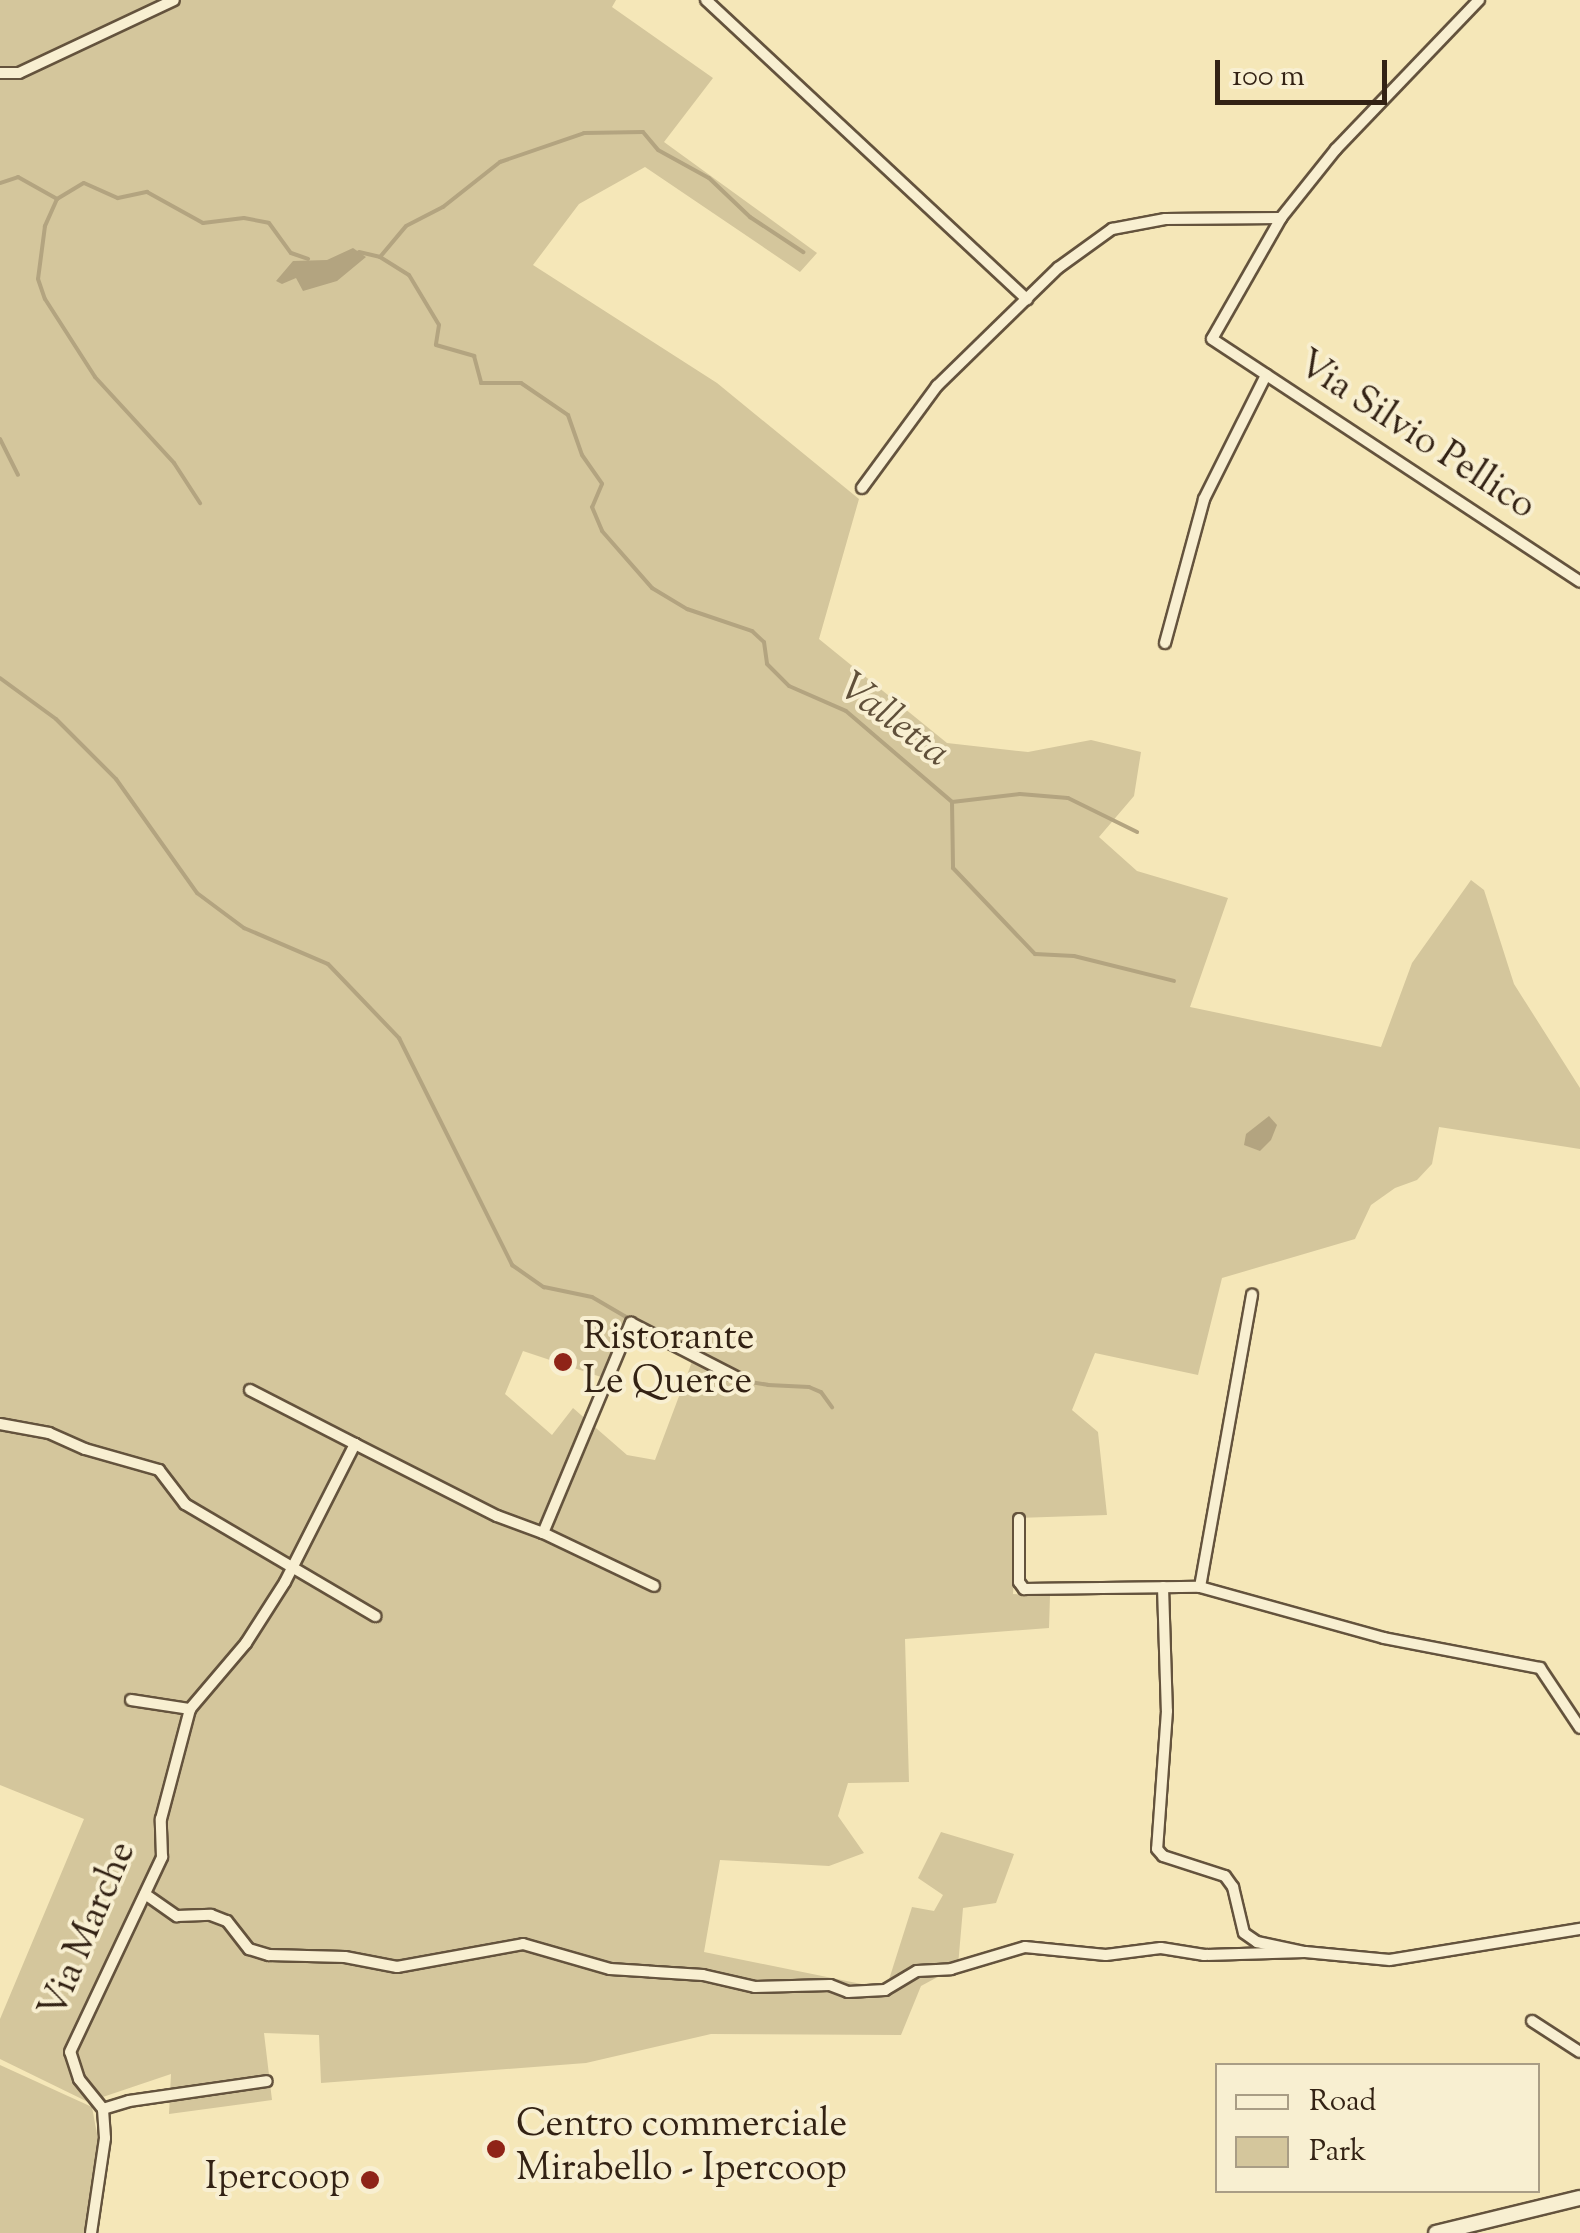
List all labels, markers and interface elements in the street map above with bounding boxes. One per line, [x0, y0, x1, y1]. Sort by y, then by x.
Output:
scale bar [1220, 40, 1392, 102]
text: 100 m [1232, 56, 1305, 99]
street label: Via Silvio Pellico [1287, 343, 1543, 531]
water label: Valletta [828, 665, 958, 779]
place label: Ristorante Le Querce [583, 1317, 754, 1406]
marker: Ristorante Le Querce [552, 1351, 574, 1373]
street label: Via Marche [32, 1836, 148, 2026]
legend [1215, 2063, 1540, 2193]
text: Road [1309, 2081, 1376, 2124]
place label: Centro commerciale Mirabello - Ipercoop [516, 2104, 847, 2194]
text: Park [1309, 2131, 1366, 2174]
marker: Centro commerciale Mirabello - Ipercoop [485, 2138, 507, 2160]
place label: Ipercoop [205, 2157, 350, 2203]
marker: Ipercoop [359, 2169, 381, 2191]

